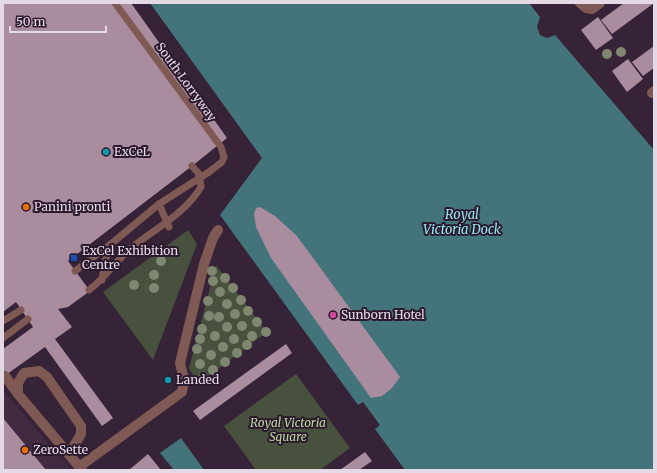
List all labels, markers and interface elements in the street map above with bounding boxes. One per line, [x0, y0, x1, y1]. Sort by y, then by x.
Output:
scale bar [10, 8, 106, 34]
text: 50 m [16, 14, 45, 29]
street label: South Lorryway [153, 40, 220, 124]
place label: ExCeL [114, 144, 151, 159]
marker: ExCeL [101, 147, 111, 157]
place label: Panini pronti [34, 199, 110, 214]
marker: Panini pronti [21, 202, 31, 212]
water label: Royal Victoria Dock [423, 206, 501, 238]
place label: ExCel Exhibition Centre [82, 243, 178, 272]
marker: ExCel Exhibition Centre [69, 253, 79, 263]
place label: Sunborn Hotel [341, 307, 425, 322]
marker: Sunborn Hotel [328, 310, 338, 320]
place label: Landed [176, 372, 219, 387]
marker: Landed [163, 375, 173, 385]
park label: Royal Victoria Square [250, 415, 326, 444]
place label: ZeroSette [33, 442, 88, 457]
marker: ZeroSette [20, 445, 30, 455]

